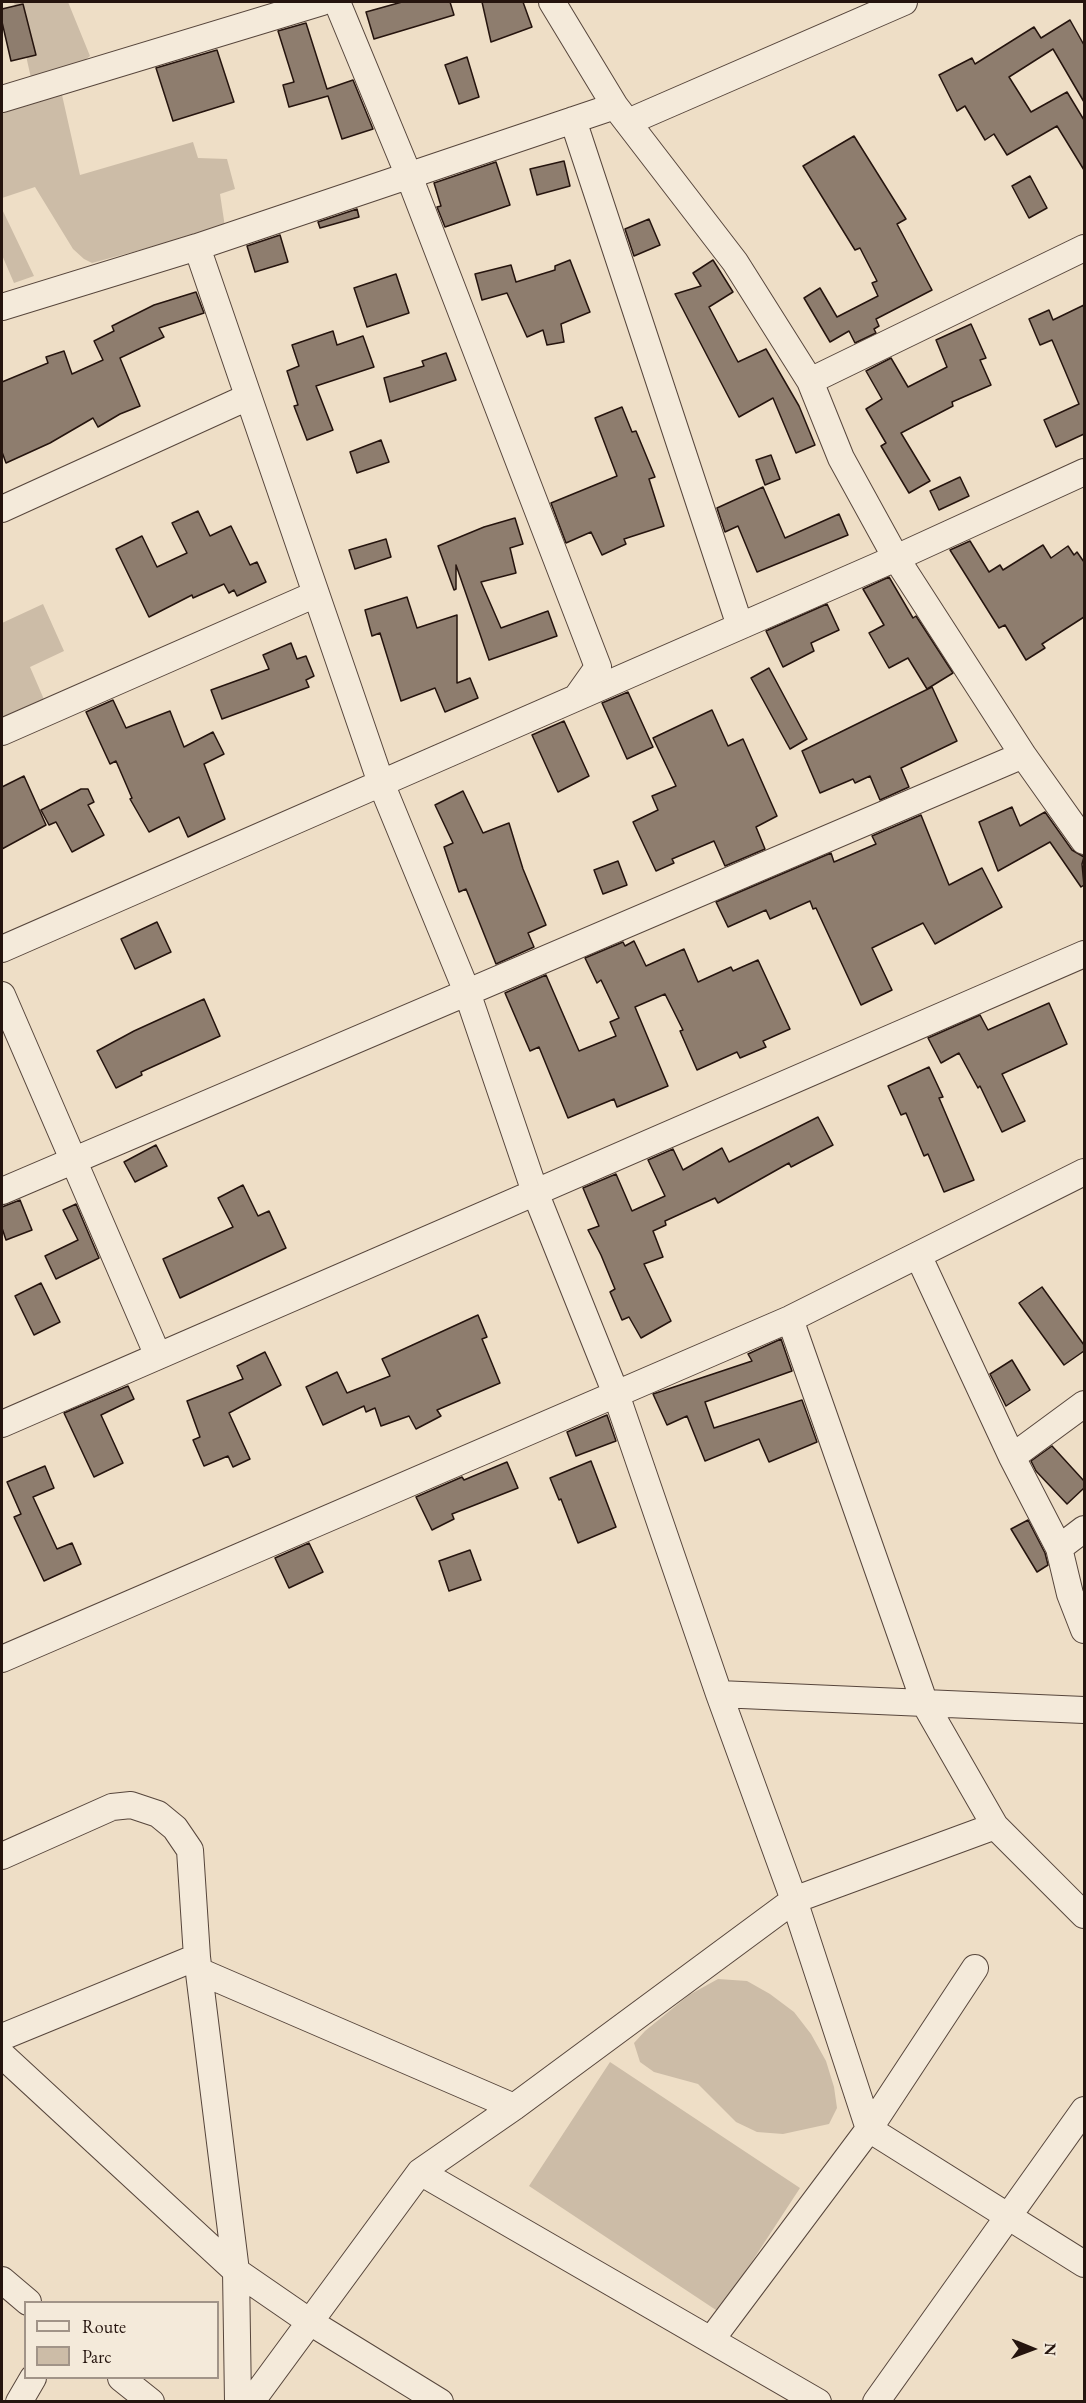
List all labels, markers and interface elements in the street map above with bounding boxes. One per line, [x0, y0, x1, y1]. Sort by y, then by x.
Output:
legend [24, 2301, 219, 2379]
text: Route [82, 2315, 126, 2338]
north arrow [1002, 2319, 1062, 2379]
text: N [1040, 2343, 1061, 2356]
text: Parc [82, 2345, 112, 2368]

